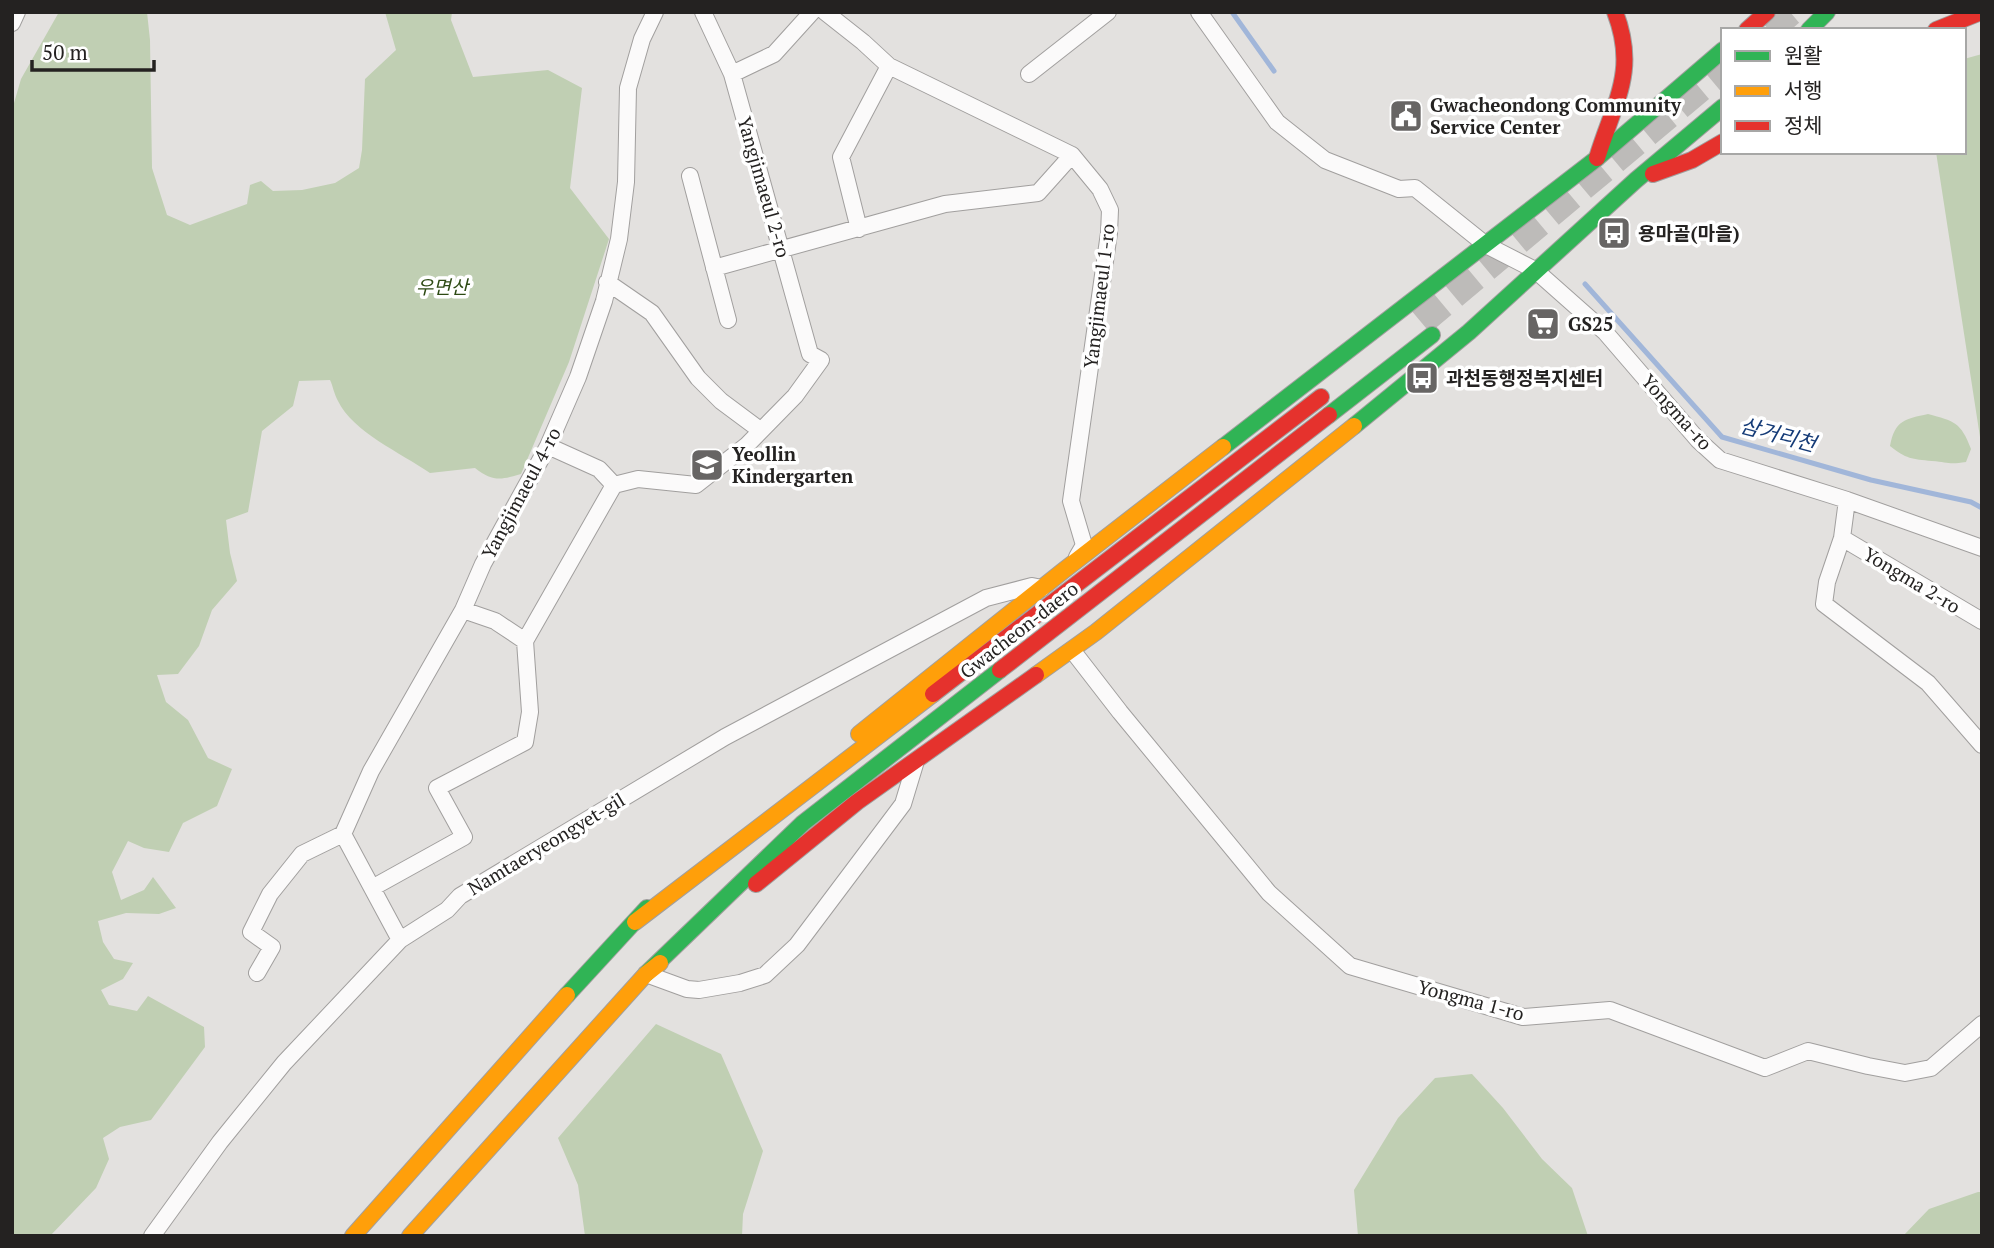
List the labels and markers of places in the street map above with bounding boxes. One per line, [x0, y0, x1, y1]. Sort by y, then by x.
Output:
place label: Gwacheondong Community Service Center [1430, 92, 1682, 139]
public building icon: Gwacheondong Community Service Center [1387, 97, 1425, 135]
bus stop icon: 용마골(마을) [1595, 214, 1633, 252]
place label: 용마골(마을) [1638, 220, 1740, 245]
supermarket icon: GS25 [1524, 305, 1562, 343]
place label: GS25 [1568, 311, 1614, 336]
bus stop icon: 과천동행정복지센터 [1403, 359, 1441, 397]
place label: 과천동행정복지센터 [1446, 365, 1603, 390]
place label: Yeollin Kindergarten [732, 441, 854, 488]
school or university icon: Yeollin Kindergarten [688, 446, 726, 484]

